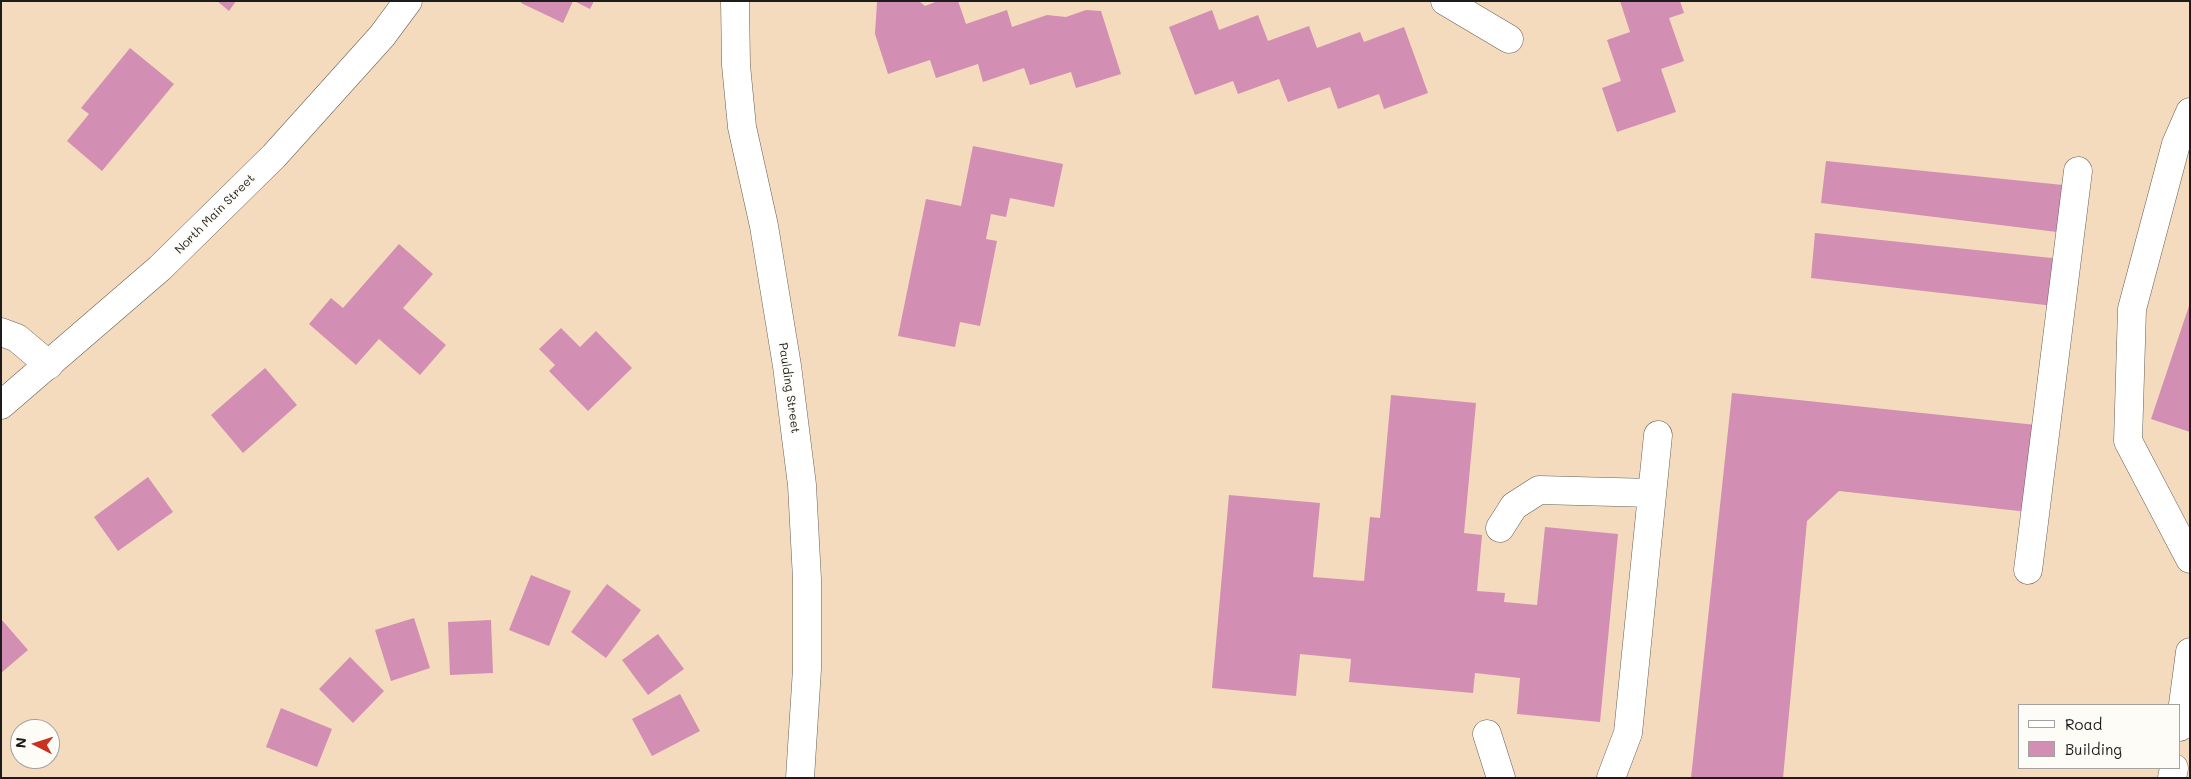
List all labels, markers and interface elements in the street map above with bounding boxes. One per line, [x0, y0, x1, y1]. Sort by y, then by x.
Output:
street label: North Main Street [172, 171, 258, 257]
street label: Paulding Street [776, 342, 802, 434]
legend [2018, 704, 2181, 769]
text: Road [2065, 714, 2102, 734]
north arrow [10, 719, 60, 769]
text: N [11, 737, 30, 749]
text: Building [2065, 739, 2122, 759]

